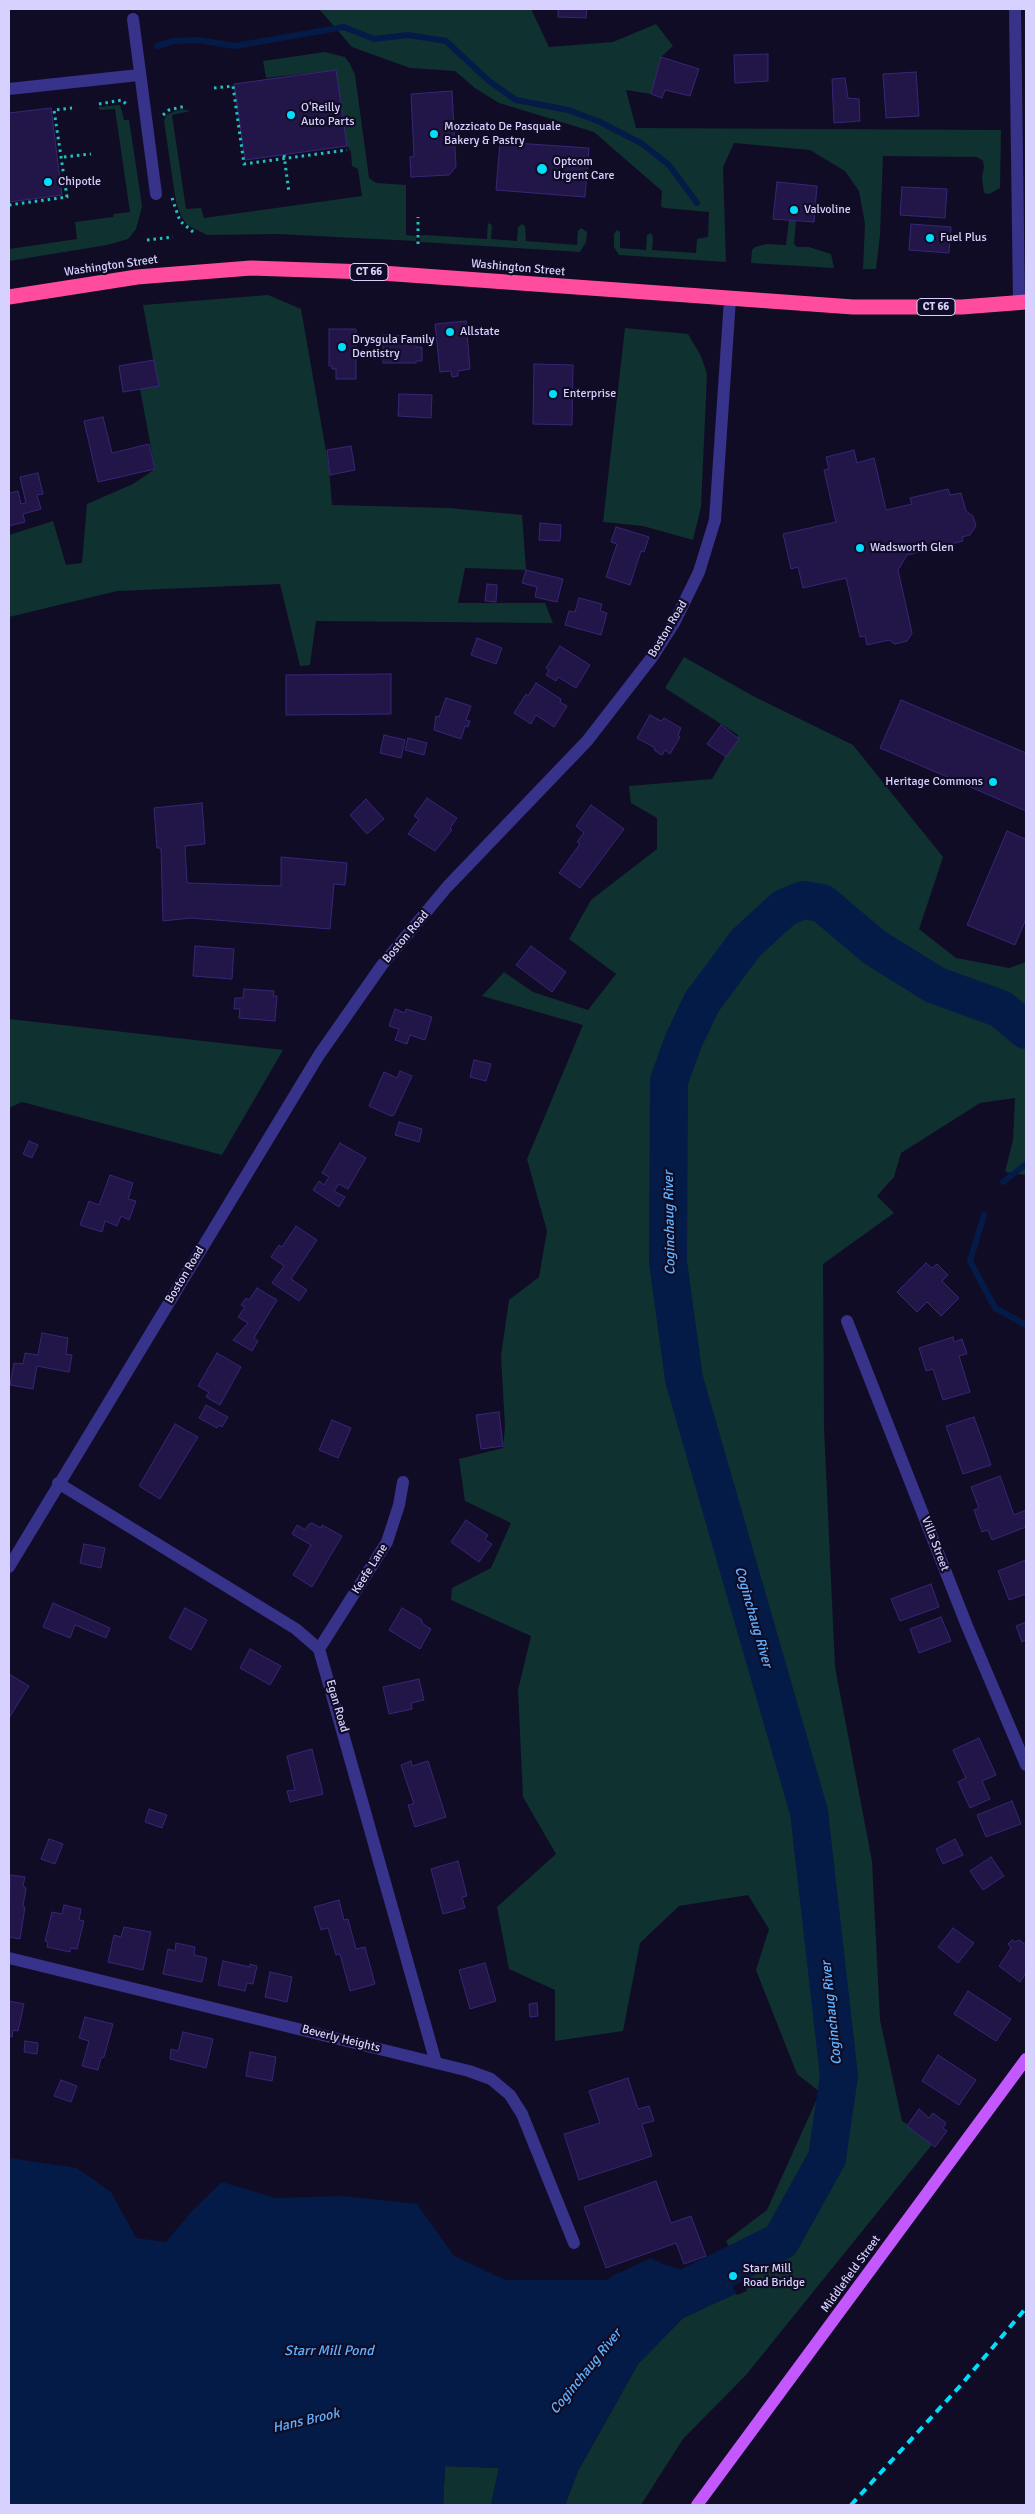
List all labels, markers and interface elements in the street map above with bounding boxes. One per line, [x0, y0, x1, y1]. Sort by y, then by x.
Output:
place label: O'Reilly Auto Parts [301, 101, 354, 129]
marker: O'Reilly Auto Parts [285, 109, 297, 121]
place label: Mozzicato De Pasquale Bakery & Pastry [444, 120, 561, 148]
marker: Mozzicato De Pasquale Bakery & Pastry [428, 128, 440, 140]
place label: Optcom Urgent Care [553, 155, 615, 183]
marker: Optcom Urgent Care [535, 162, 549, 176]
place label: Chipotle [58, 175, 101, 189]
marker: Chipotle [42, 176, 54, 188]
place label: Valvoline [804, 203, 851, 217]
marker: Valvoline [788, 204, 800, 216]
place label: Fuel Plus [940, 231, 987, 245]
marker: Fuel Plus [924, 232, 936, 244]
street label: Washington Street [63, 252, 159, 280]
street label: Washington Street [470, 257, 566, 279]
road number: CT 66 [350, 264, 388, 280]
road number: CT 66 [917, 298, 955, 316]
place label: Allstate [460, 325, 500, 339]
marker: Allstate [444, 326, 456, 338]
place label: Drysgula Family Dentistry [352, 333, 434, 361]
marker: Drysgula Family Dentistry [336, 341, 348, 353]
place label: Enterprise [563, 387, 616, 401]
marker: Enterprise [547, 388, 559, 400]
place label: Wadsworth Glen [870, 541, 954, 555]
marker: Wadsworth Glen [854, 542, 866, 554]
street label: Boston Road [645, 598, 691, 660]
place label: Heritage Commons [885, 775, 983, 789]
marker: Heritage Commons [987, 776, 999, 788]
street label: Boston Road [380, 908, 432, 966]
water label: Coginchaug River [661, 1171, 679, 1275]
street label: Boston Road [162, 1244, 208, 1306]
street label: Villa Street [918, 1515, 952, 1573]
street label: Keefe Lane [349, 1541, 391, 1597]
water label: Coginchaug River [731, 1565, 775, 1669]
street label: Egan Road [323, 1678, 351, 1734]
water label: Coginchaug River [818, 1960, 846, 2066]
street label: Beverly Heights [300, 2022, 382, 2056]
street label: Middlefield Street [818, 2233, 884, 2315]
place label: Starr Mill Road Bridge [743, 2262, 805, 2290]
marker: Starr Mill Road Bridge [727, 2270, 739, 2282]
water label: Coginchaug River [547, 2326, 625, 2418]
water label: Starr Mill Pond [284, 2343, 374, 2359]
water label: Hans Brook [271, 2405, 341, 2437]

